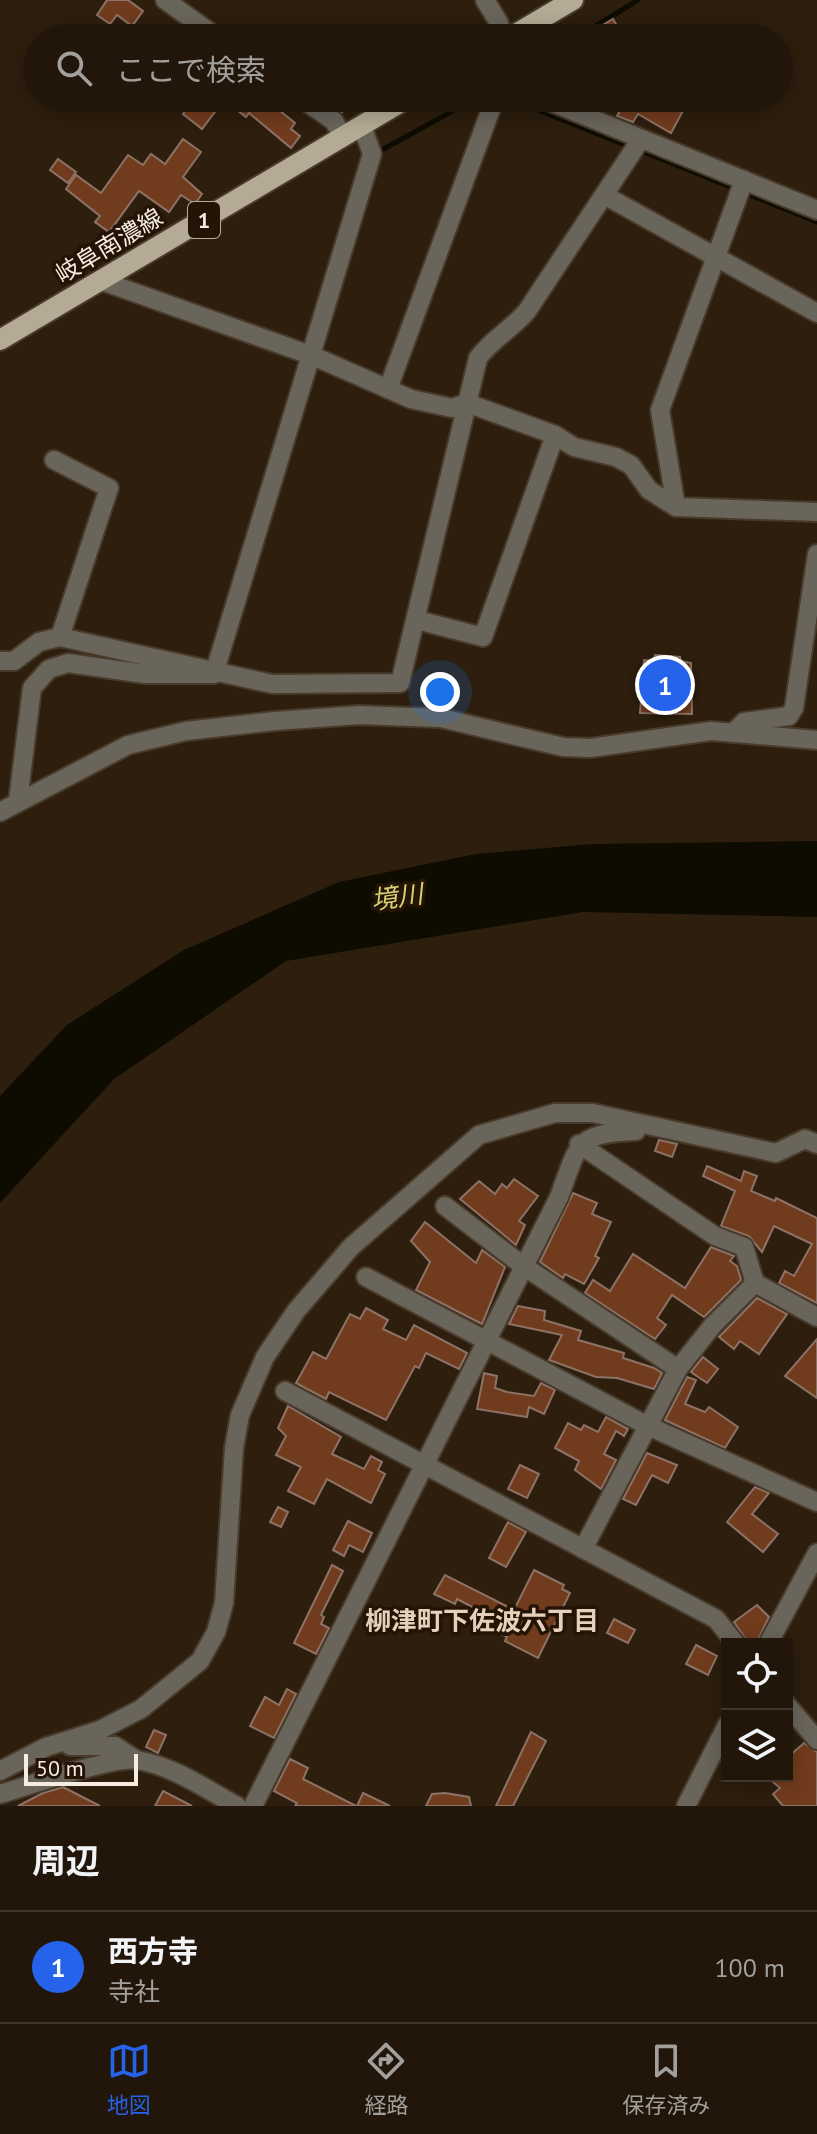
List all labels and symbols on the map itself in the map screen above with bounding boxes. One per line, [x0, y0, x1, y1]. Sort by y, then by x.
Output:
street label: 岐阜南濃線 [49, 201, 168, 290]
road number: 1 [188, 202, 220, 238]
pin: 1 [639, 655, 691, 715]
your location [420, 672, 460, 712]
water label: 境川 [369, 876, 428, 916]
district label: 柳津町下佐波六丁目 [365, 1604, 599, 1637]
scale bar [24, 1750, 138, 1786]

